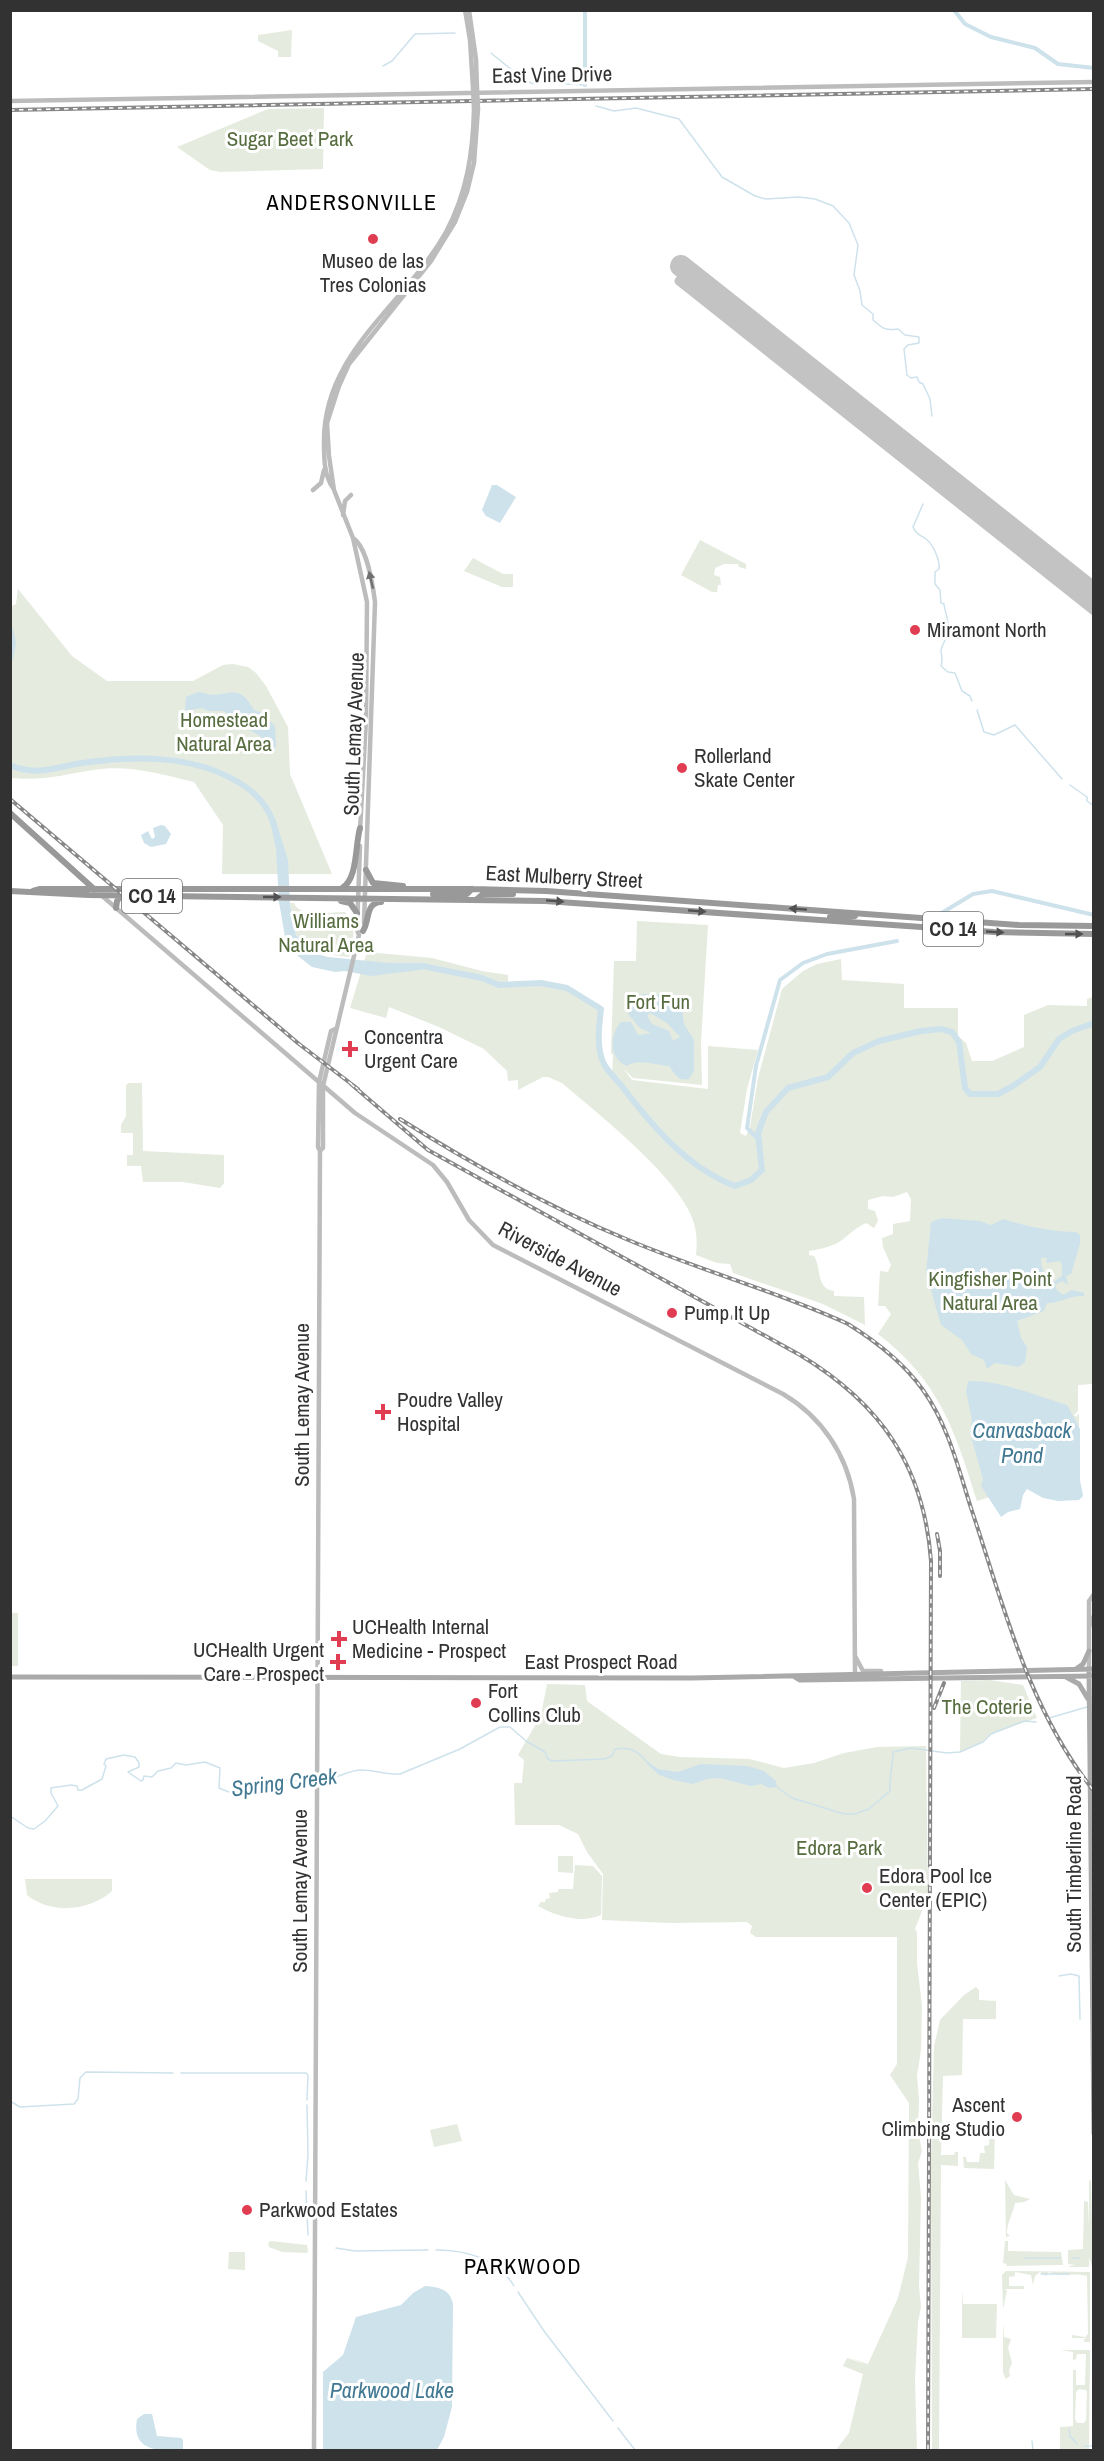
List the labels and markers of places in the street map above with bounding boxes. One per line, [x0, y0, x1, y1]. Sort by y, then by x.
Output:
marker: Museo de las Tres Colonias [366, 232, 380, 246]
place label: Museo de las Tres Colonias [320, 246, 426, 299]
place label: Miramont North [927, 615, 1047, 644]
marker: Miramont North [908, 623, 922, 637]
place label: Rollerland Skate Center [694, 741, 795, 794]
marker: Rollerland Skate Center [675, 761, 689, 775]
place label: Concentra Urgent Care [364, 1022, 458, 1075]
marker: Concentra Urgent Care [341, 1040, 359, 1058]
place label: Pump It Up [684, 1298, 770, 1327]
marker: Pump It Up [665, 1306, 679, 1320]
place label: Poudre Valley Hospital [397, 1385, 503, 1438]
marker: Poudre Valley Hospital [374, 1403, 392, 1421]
place label: UCHealth Internal Medicine - Prospect [352, 1612, 506, 1665]
marker: UCHealth Internal Medicine - Prospect [330, 1630, 348, 1648]
place label: UCHealth Urgent Care - Prospect [193, 1635, 324, 1688]
marker: UCHealth Urgent Care - Prospect [329, 1653, 347, 1671]
place label: Fort Collins Club [488, 1676, 581, 1729]
marker: Fort Collins Club [469, 1696, 483, 1710]
place label: Edora Pool Ice Center (EPIC) [879, 1861, 992, 1914]
marker: Edora Pool Ice Center (EPIC) [860, 1881, 874, 1895]
place label: Ascent Climbing Studio [882, 2090, 1005, 2143]
marker: Ascent Climbing Studio [1010, 2110, 1024, 2124]
place label: Parkwood Estates [259, 2195, 398, 2224]
marker: Parkwood Estates [240, 2203, 254, 2217]

